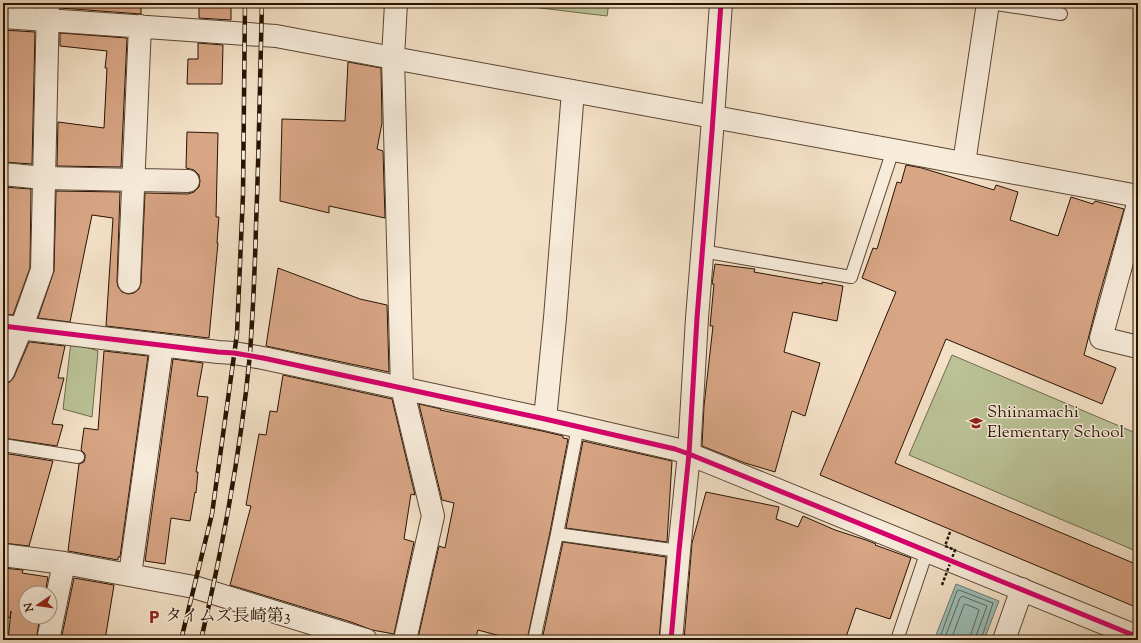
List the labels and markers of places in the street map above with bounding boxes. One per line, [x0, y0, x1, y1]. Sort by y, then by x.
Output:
place label: Shiinamachi Elementary School [987, 401, 1124, 445]
school or university icon: Shiinamachi Elementary School [968, 415, 984, 431]
place label: タイムズ長崎第3 [165, 605, 291, 629]
parking icon: タイムズ長崎第3 [146, 609, 162, 625]

